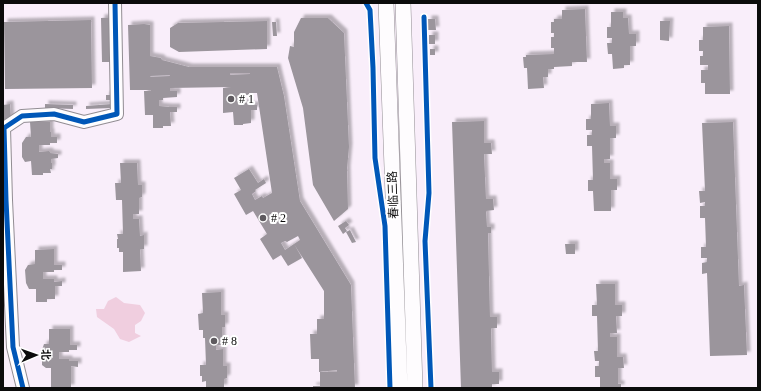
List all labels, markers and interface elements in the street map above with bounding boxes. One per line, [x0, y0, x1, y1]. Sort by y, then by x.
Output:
place label: # 1 [239, 92, 254, 106]
marker: # 1 [226, 94, 236, 104]
street label: 春临三路 [385, 171, 401, 219]
place label: # 2 [271, 211, 286, 225]
marker: # 2 [258, 213, 268, 223]
place label: # 8 [222, 334, 237, 348]
north arrow [16, 335, 56, 375]
marker: # 8 [209, 336, 219, 346]
text: 北 [40, 349, 52, 360]

